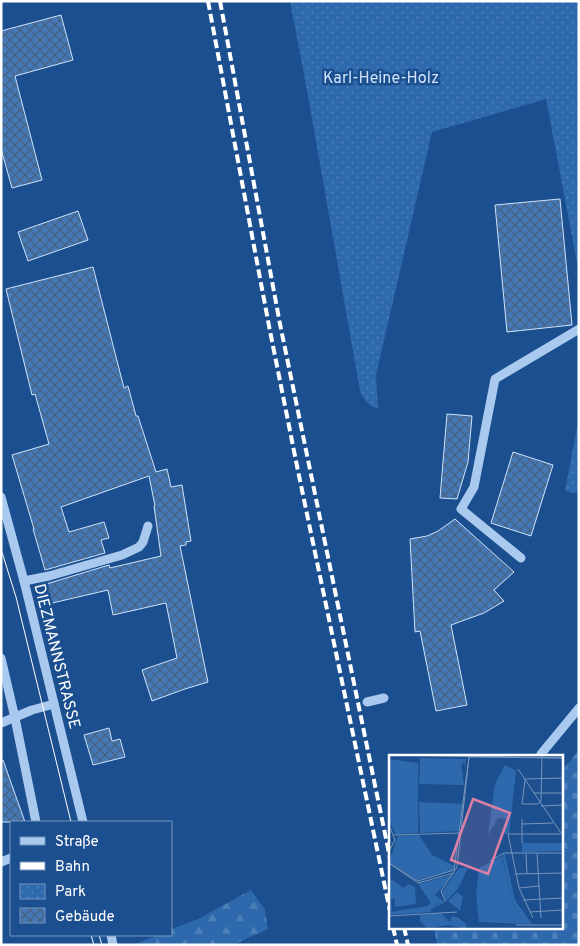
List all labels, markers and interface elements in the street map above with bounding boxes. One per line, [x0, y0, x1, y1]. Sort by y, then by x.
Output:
park label: Karl-Heine-Holz [323, 69, 439, 89]
street label: DIEZMANNSTRASSE [28, 582, 84, 731]
inset map [389, 755, 562, 928]
legend [10, 821, 172, 936]
text: Straße [55, 833, 99, 852]
text: Bahn [55, 858, 90, 877]
text: Park [55, 883, 86, 902]
text: Gebäude [55, 908, 115, 927]

